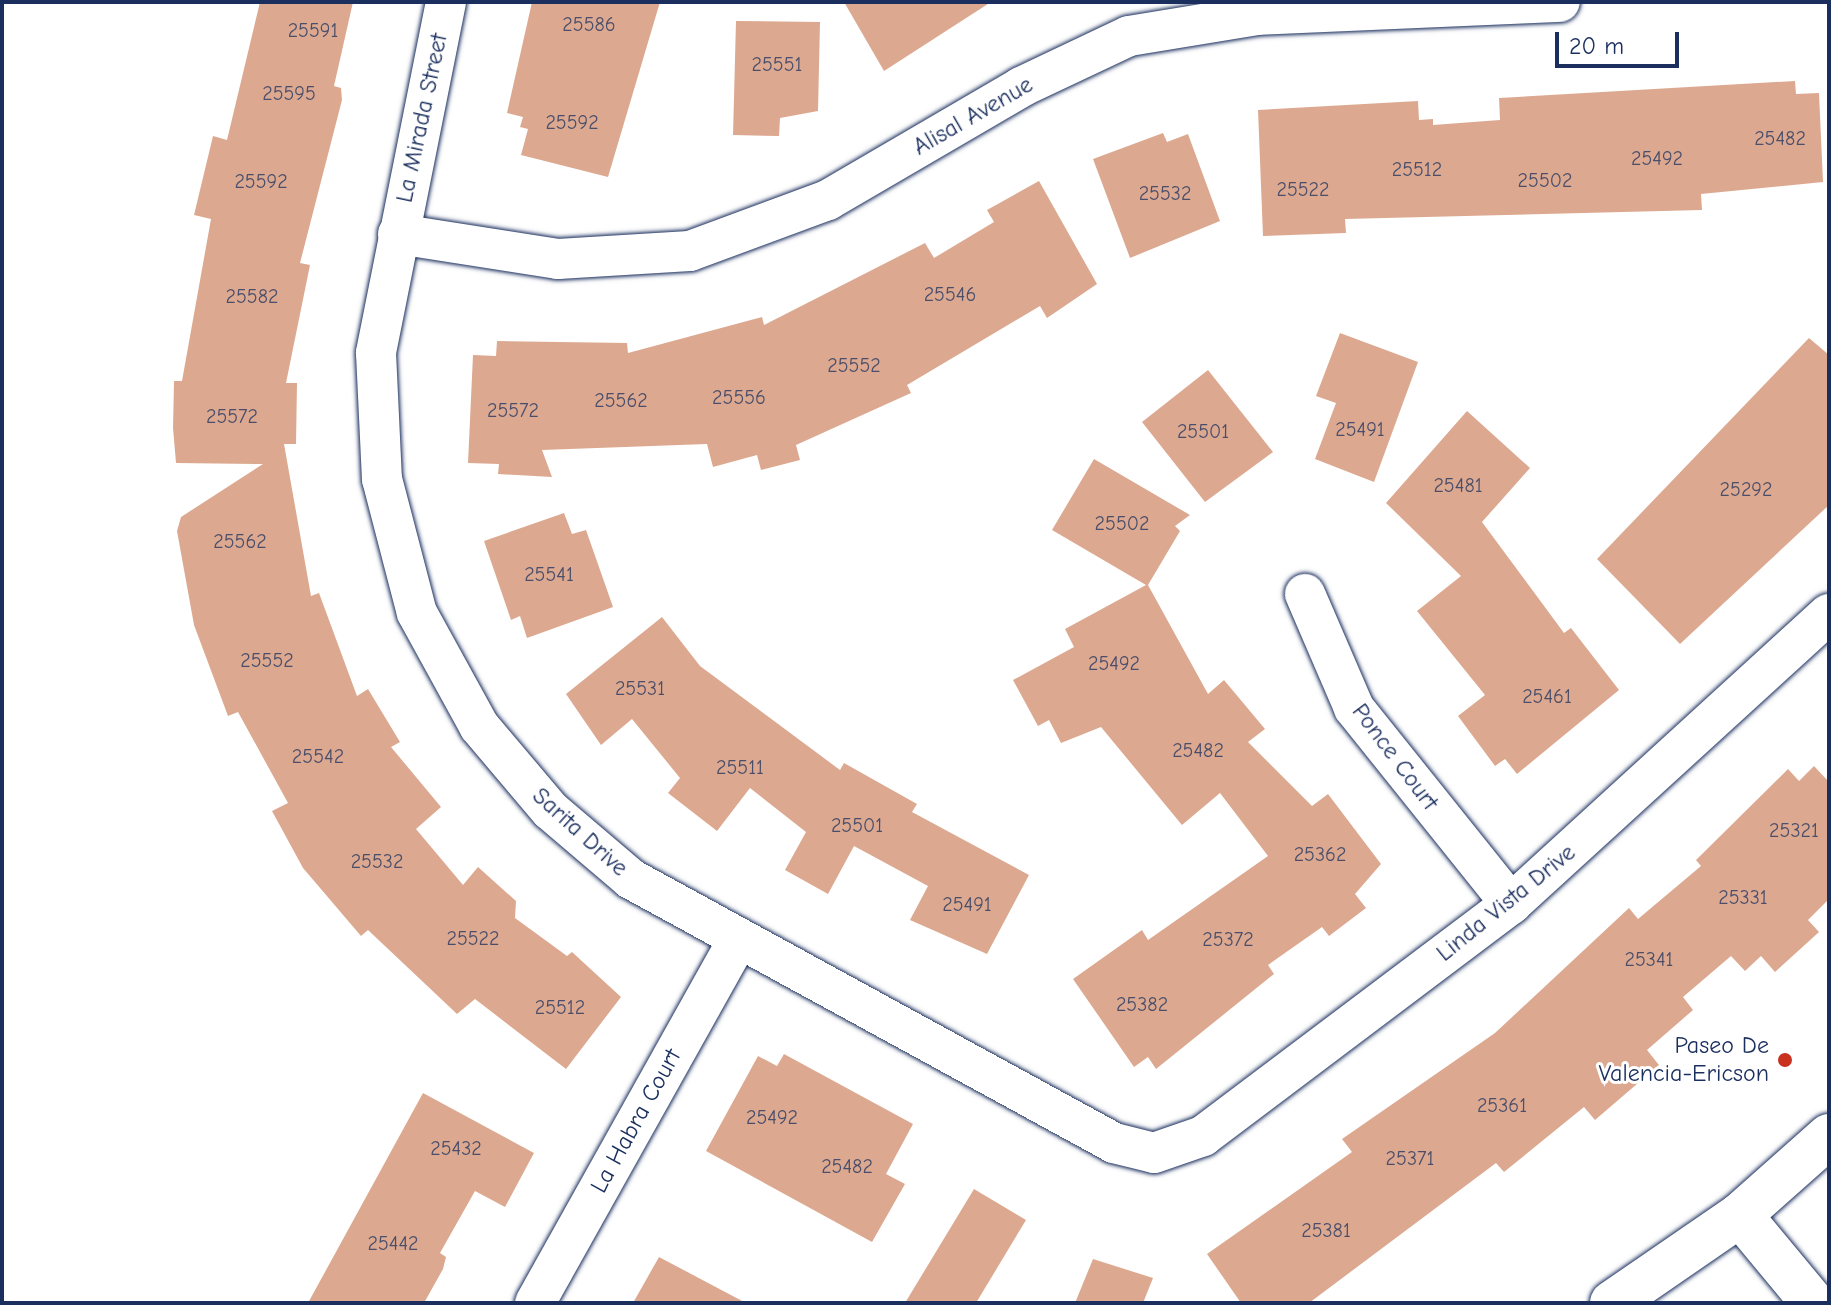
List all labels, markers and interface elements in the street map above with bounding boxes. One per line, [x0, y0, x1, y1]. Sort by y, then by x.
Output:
house number: 25586 [562, 12, 616, 36]
scale bar [1559, 16, 1683, 66]
house number: 25591 [288, 18, 338, 42]
street label: La Mirada Street [390, 31, 454, 205]
text: 20 m [1569, 32, 1624, 60]
house number: 25551 [752, 52, 802, 76]
street label: Alisal Avenue [908, 70, 1038, 162]
house number: 25595 [262, 81, 316, 105]
house number: 25592 [545, 110, 599, 134]
house number: 25482 [1754, 126, 1806, 150]
house number: 25492 [1631, 146, 1683, 170]
house number: 25512 [1392, 157, 1442, 181]
house number: 25502 [1518, 168, 1572, 192]
house number: 25592 [234, 169, 288, 193]
house number: 25522 [1276, 177, 1330, 201]
house number: 25532 [1139, 181, 1191, 205]
house number: 25546 [924, 282, 976, 306]
house number: 25582 [226, 284, 278, 308]
house number: 25552 [827, 353, 881, 377]
house number: 25556 [712, 385, 766, 409]
house number: 25562 [594, 388, 648, 412]
house number: 25572 [487, 398, 539, 422]
house number: 25572 [206, 404, 258, 428]
house number: 25491 [1335, 417, 1385, 441]
house number: 25501 [1177, 419, 1229, 443]
house number: 25481 [1433, 473, 1483, 497]
house number: 25292 [1720, 477, 1772, 501]
house number: 25502 [1095, 511, 1149, 535]
house number: 25562 [213, 529, 267, 553]
house number: 25541 [524, 562, 574, 586]
house number: 25552 [240, 648, 294, 672]
house number: 25492 [1088, 651, 1140, 675]
house number: 25531 [615, 676, 665, 700]
house number: 25461 [1522, 684, 1572, 708]
street label: Ponce Court [1346, 698, 1444, 816]
house number: 25482 [1172, 738, 1224, 762]
house number: 25542 [292, 744, 344, 768]
house number: 25511 [716, 755, 764, 779]
street label: Sarita Drive [526, 782, 634, 882]
house number: 25501 [831, 813, 883, 837]
house number: 25321 [1769, 818, 1819, 842]
street label: Linda Vista Drive [1431, 838, 1581, 968]
house number: 25362 [1294, 842, 1346, 866]
house number: 25532 [351, 849, 403, 873]
house number: 25331 [1718, 885, 1768, 909]
house number: 25491 [942, 892, 992, 916]
house number: 25522 [446, 926, 500, 950]
house number: 25372 [1202, 927, 1254, 951]
house number: 25341 [1624, 947, 1674, 971]
house number: 25382 [1116, 992, 1168, 1016]
house number: 25512 [535, 995, 585, 1019]
place label: Paseo De Valencia-Ericson [1599, 1032, 1769, 1088]
street label: La Habra Court [585, 1044, 687, 1198]
marker: Paseo De Valencia-Ericson [1776, 1051, 1794, 1069]
house number: 25361 [1477, 1093, 1527, 1117]
house number: 25492 [746, 1105, 798, 1129]
house number: 25432 [430, 1136, 482, 1160]
house number: 25371 [1386, 1146, 1434, 1170]
house number: 25482 [821, 1154, 873, 1178]
house number: 25381 [1301, 1218, 1351, 1242]
house number: 25442 [367, 1231, 419, 1255]

